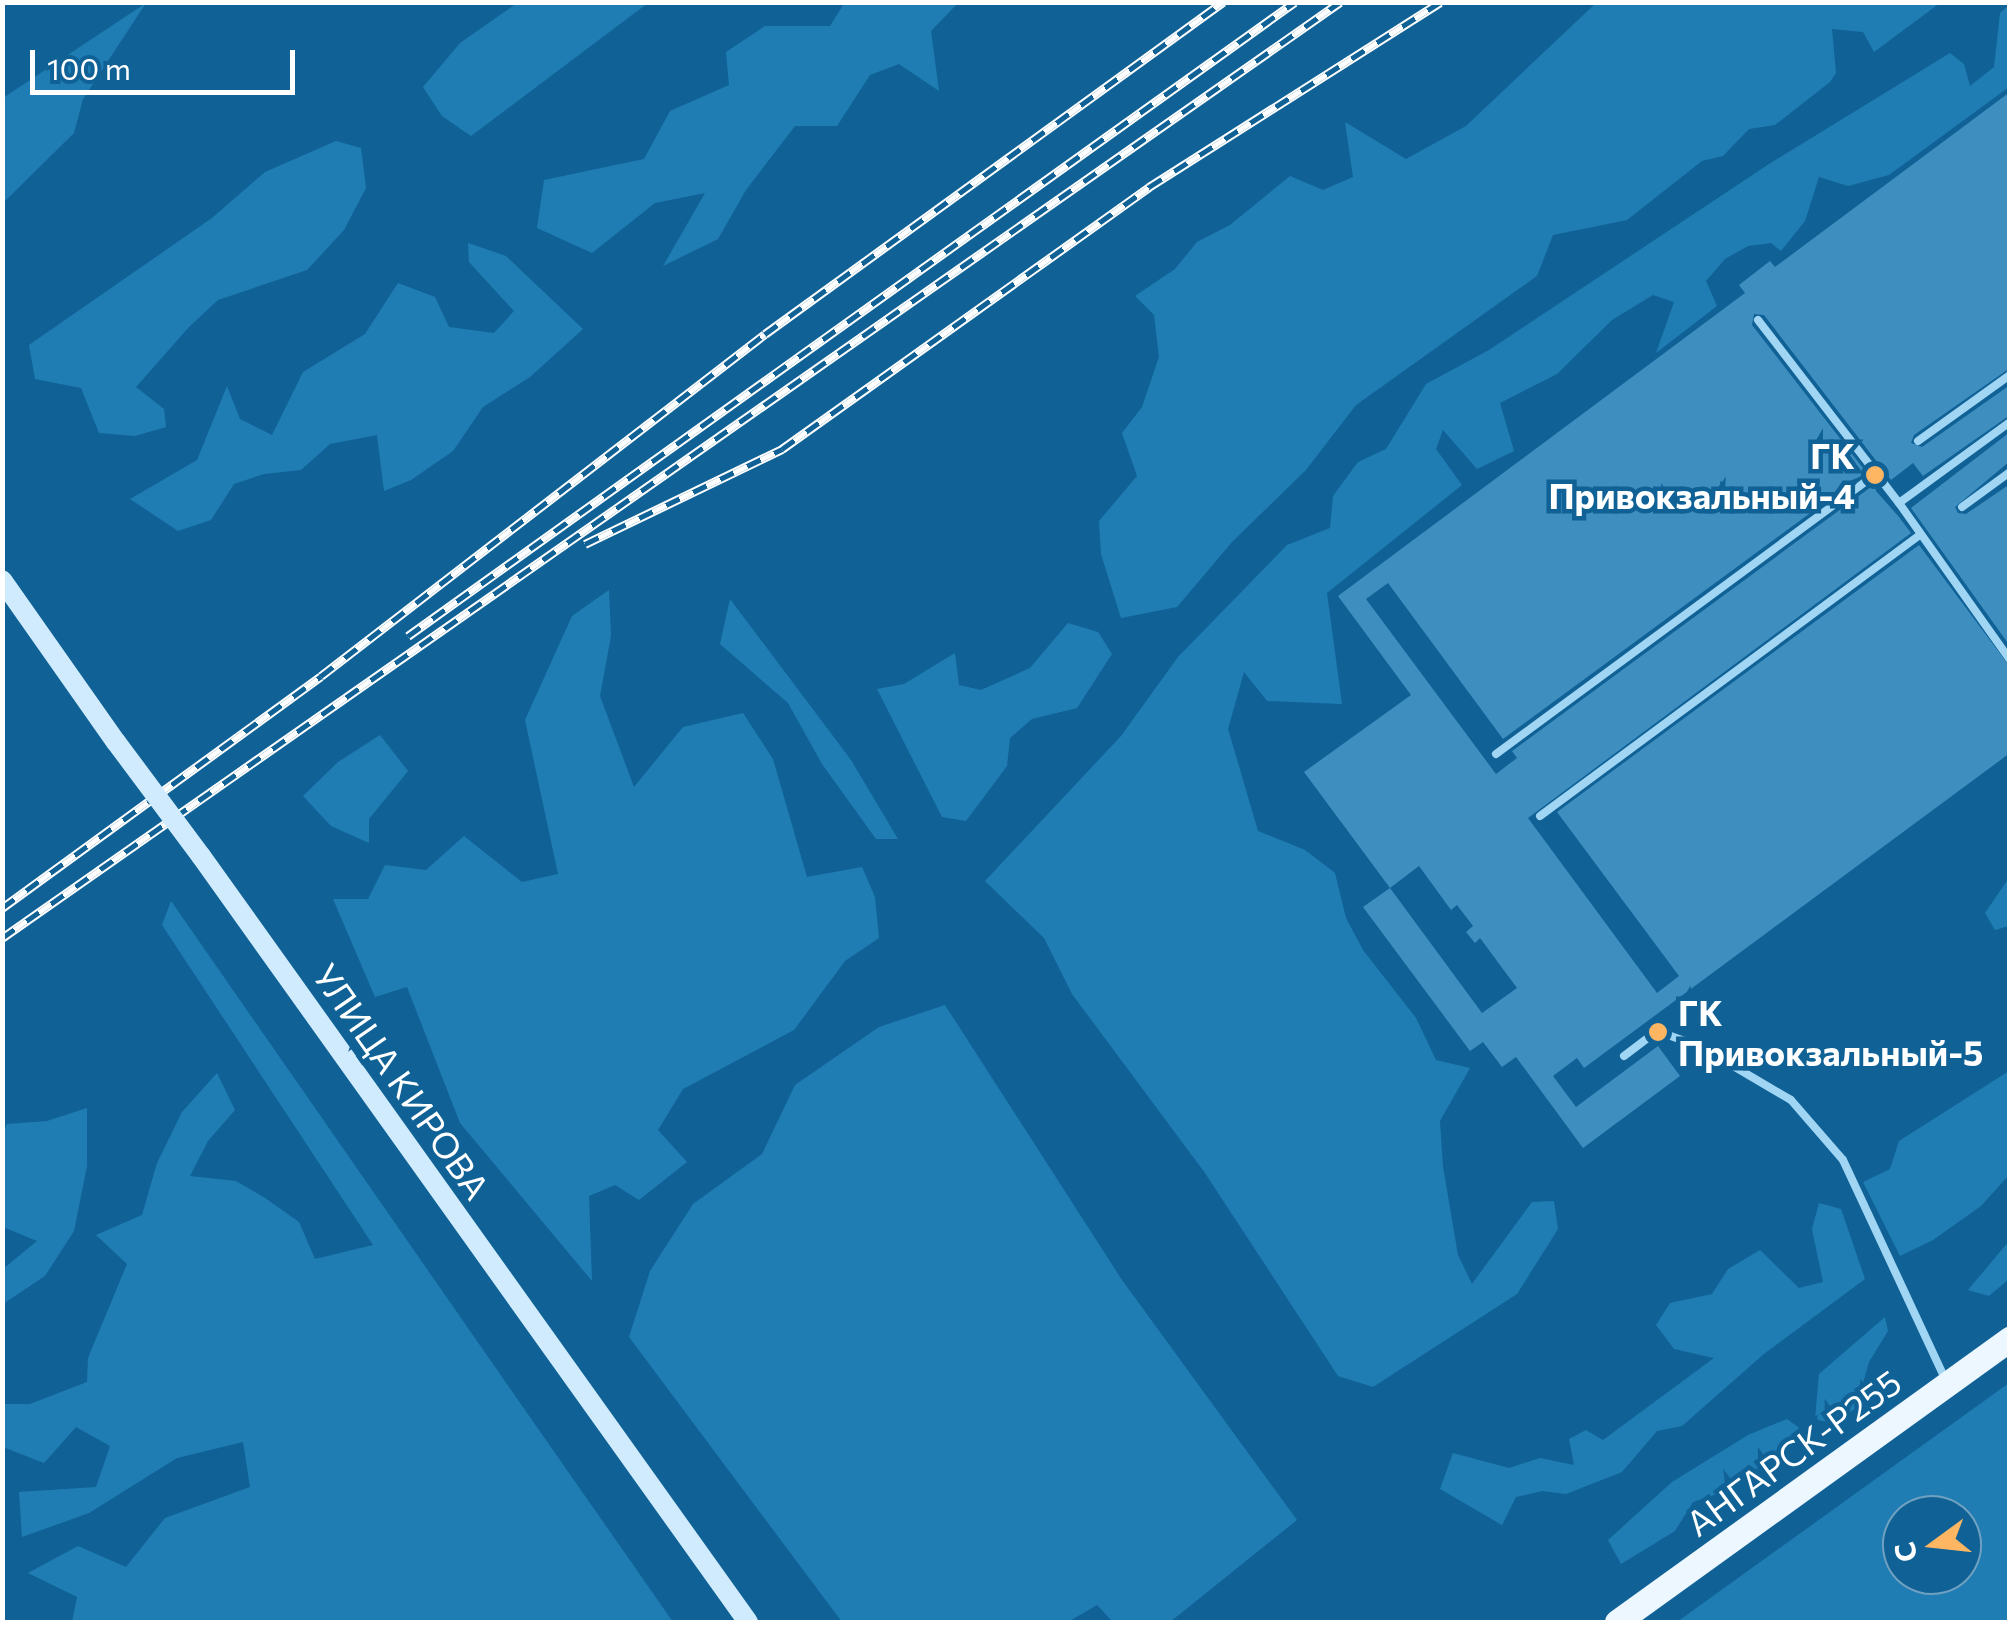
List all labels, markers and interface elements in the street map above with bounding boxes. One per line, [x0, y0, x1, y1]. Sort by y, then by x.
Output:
scale bar [35, 30, 300, 92]
text: 100 m [47, 49, 131, 86]
place label: ГК Привокзальный-4 [1548, 434, 1855, 516]
marker: ГК Привокзальный-4 [1864, 464, 1886, 486]
street label: УЛИЦА КИРОВА [305, 955, 499, 1207]
place label: ГК Привокзальный-5 [1678, 991, 1983, 1073]
marker: ГК Привокзальный-5 [1647, 1021, 1669, 1043]
street label: АНГАРСК-Р255 [1677, 1360, 1909, 1544]
north arrow [1882, 1495, 1982, 1595]
text: С [1886, 1539, 1924, 1566]

